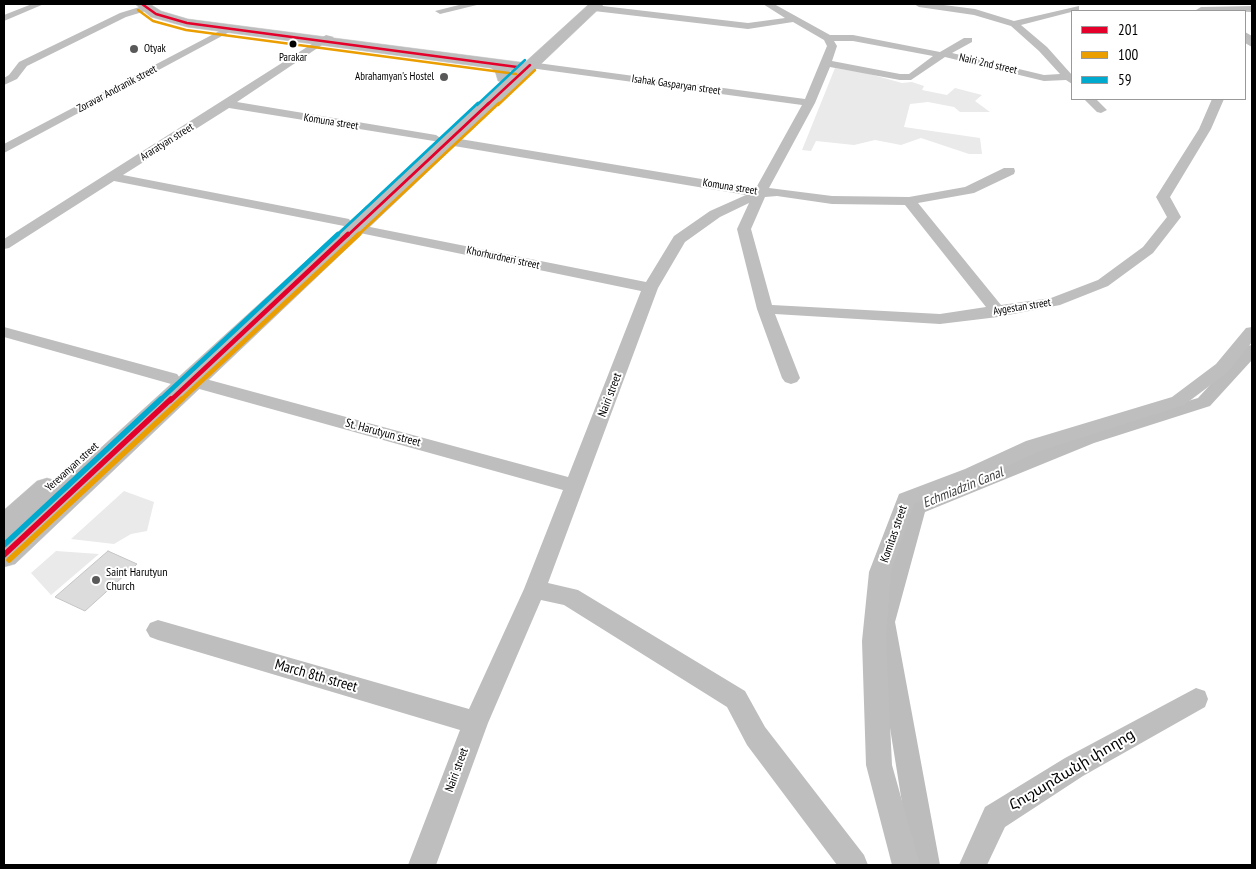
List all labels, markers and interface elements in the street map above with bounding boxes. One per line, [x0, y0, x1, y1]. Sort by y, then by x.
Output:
legend [1071, 10, 1246, 100]
text: 201 [1118, 20, 1138, 39]
marker: Parakar [288, 39, 298, 49]
place label: Otyak [144, 42, 166, 56]
marker: Otyak [128, 43, 140, 55]
text: 100 [1118, 45, 1138, 64]
place label: Parakar [279, 51, 307, 65]
street label: Nairi 2nd street [958, 51, 1018, 77]
street label: Zoravar Andranik street [75, 62, 159, 116]
place label: Abrahamyan's Hostel [355, 70, 434, 84]
text: 59 [1118, 70, 1132, 89]
marker: Abrahamyan's Hostel [438, 71, 450, 83]
street label: Isahak Gasparyan street [631, 72, 721, 98]
street label: Komuna street [303, 111, 359, 133]
street label: Araratyan street [138, 120, 196, 164]
street label: Komuna street [702, 176, 758, 198]
street label: Khorhurdneri street [465, 244, 541, 272]
street label: Aygestan street [992, 296, 1052, 318]
street label: Nairi street [595, 371, 625, 419]
street label: St. Harutyun street [344, 416, 422, 450]
street label: Yerevanyan street [43, 440, 101, 494]
water label: Echmiadzin Canal [920, 464, 1006, 512]
street label: Komitas street [878, 504, 910, 564]
place label: Saint Harutyun Church [106, 566, 168, 594]
marker: Saint Harutyun Church [90, 574, 102, 586]
street label: March 8th street [273, 656, 359, 696]
street label: Հուշարձանի փողոց [1006, 725, 1138, 815]
street label: Nairi street [442, 746, 472, 794]

